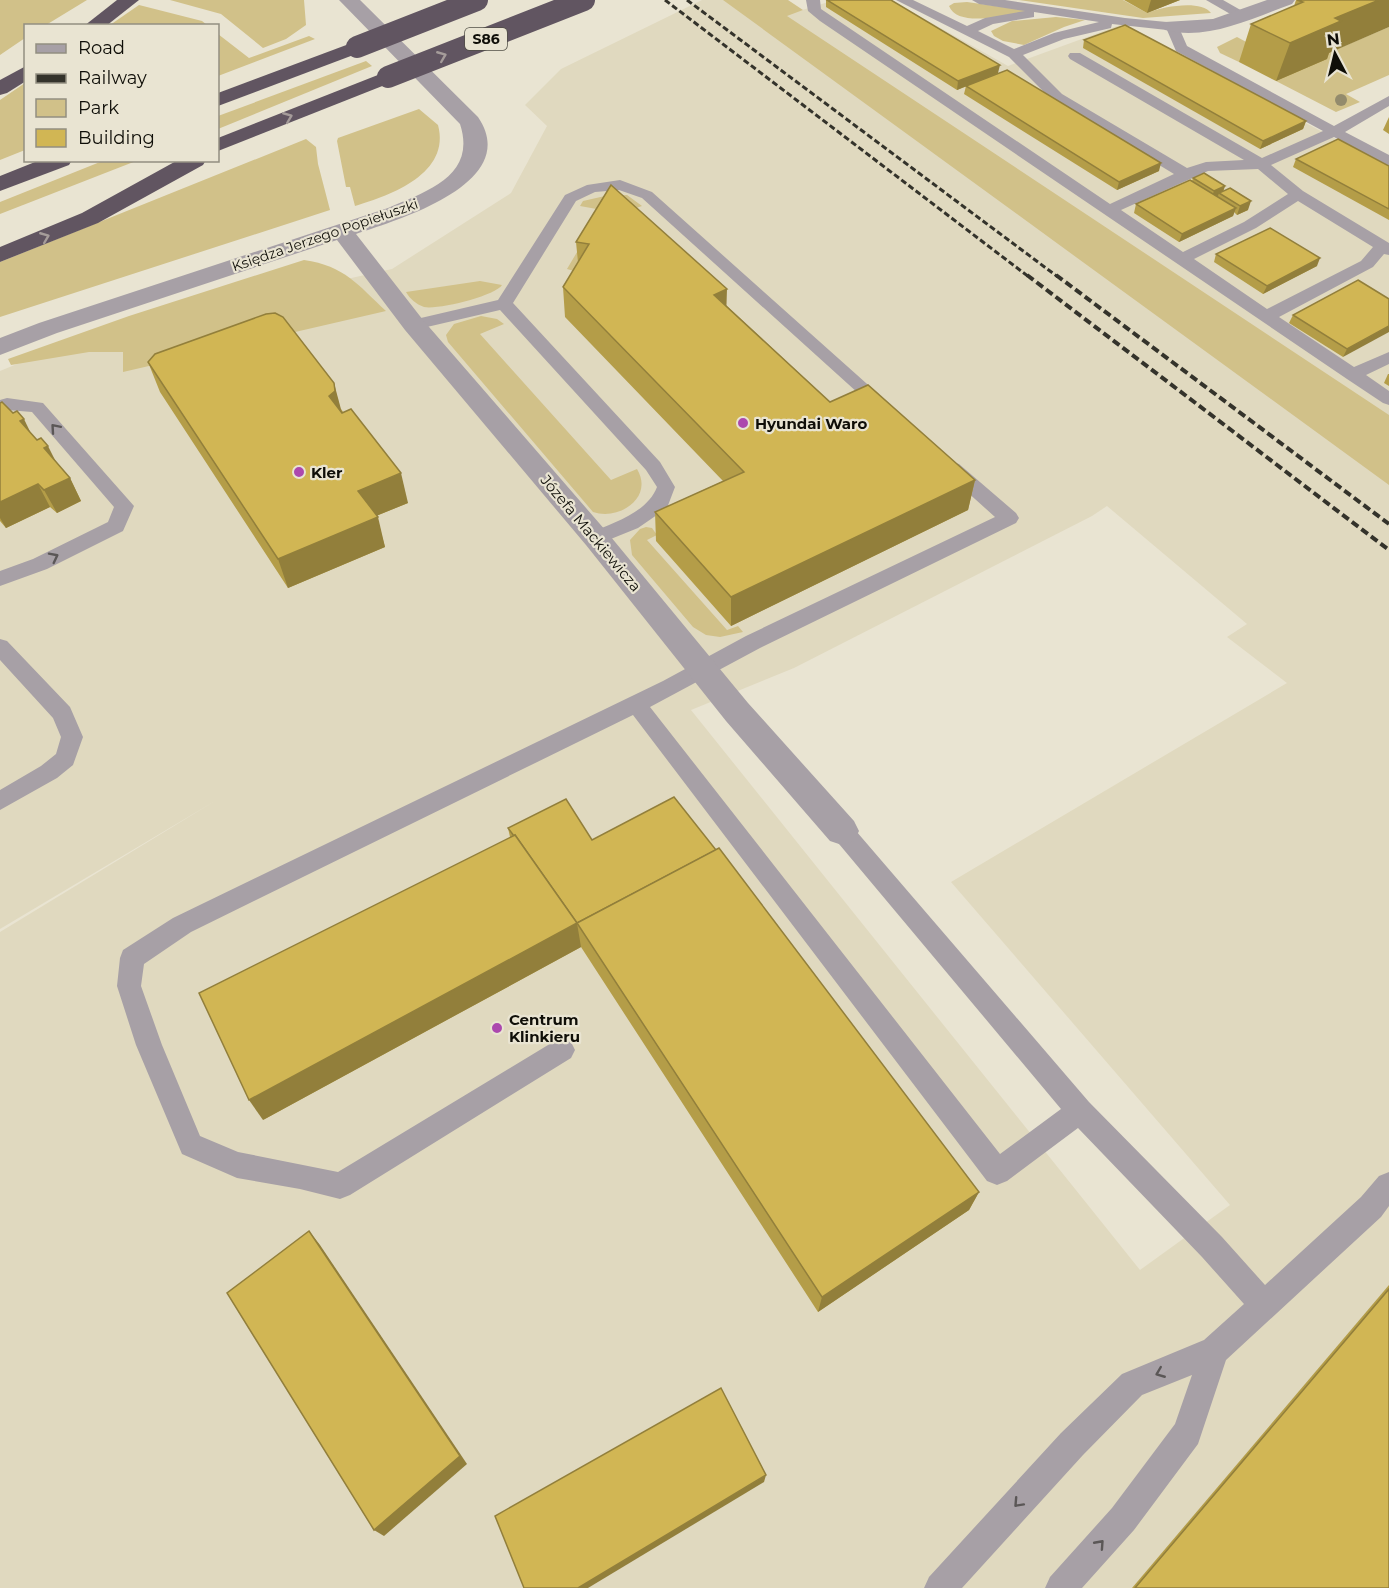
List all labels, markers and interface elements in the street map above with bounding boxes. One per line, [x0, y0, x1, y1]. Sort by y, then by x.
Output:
legend [24, 24, 219, 162]
north arrow [1305, 24, 1365, 84]
road number: S86 [465, 28, 507, 50]
text: N [1326, 29, 1341, 50]
text: Road [78, 37, 125, 59]
one-way arrow [436, 51, 447, 63]
text: Railway [78, 67, 147, 89]
text: Park [78, 97, 119, 119]
one-way arrow [282, 112, 293, 124]
text: Building [78, 127, 155, 149]
street label: Księdza Jerzego Popiełuszki [230, 195, 420, 275]
one-way arrow [39, 232, 50, 244]
place label: Hyundai Waro [755, 414, 867, 433]
marker: Hyundai Waro [736, 416, 750, 430]
one-way arrow [51, 424, 62, 435]
place label: Kler [311, 463, 343, 482]
marker: Kler [292, 465, 306, 479]
street label: Józefa Mackiewicza [536, 470, 645, 595]
one-way arrow [48, 553, 59, 564]
place label: Centrum Klinkieru [509, 1010, 580, 1046]
marker: Centrum Klinkieru [490, 1021, 504, 1035]
one-way arrow [1155, 1365, 1165, 1378]
one-way arrow [1014, 1496, 1025, 1507]
one-way arrow [1093, 1540, 1104, 1551]

